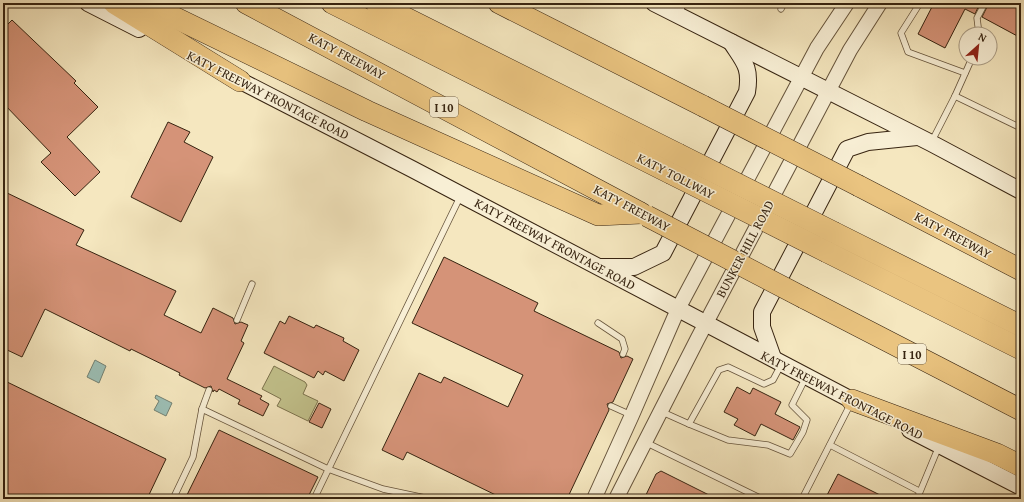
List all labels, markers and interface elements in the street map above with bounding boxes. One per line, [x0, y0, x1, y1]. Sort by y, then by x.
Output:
north arrow [958, 26, 998, 66]
street label: KATY FREEWAY [305, 28, 389, 84]
text: N [976, 28, 990, 46]
street label: KATY FREEWAY FRONTAGE ROAD [184, 46, 352, 144]
road number: I 10 [430, 97, 458, 117]
street label: KATY TOLLWAY [634, 148, 718, 204]
street label: KATY FREEWAY [590, 180, 674, 236]
street label: KATY FREEWAY FRONTAGE ROAD [471, 193, 639, 295]
street label: BUNKER HILL ROAD [711, 197, 779, 301]
street label: KATY FREEWAY [911, 207, 995, 263]
road number: I 10 [898, 344, 926, 364]
street label: KATY FREEWAY FRONTAGE ROAD [758, 346, 926, 444]

